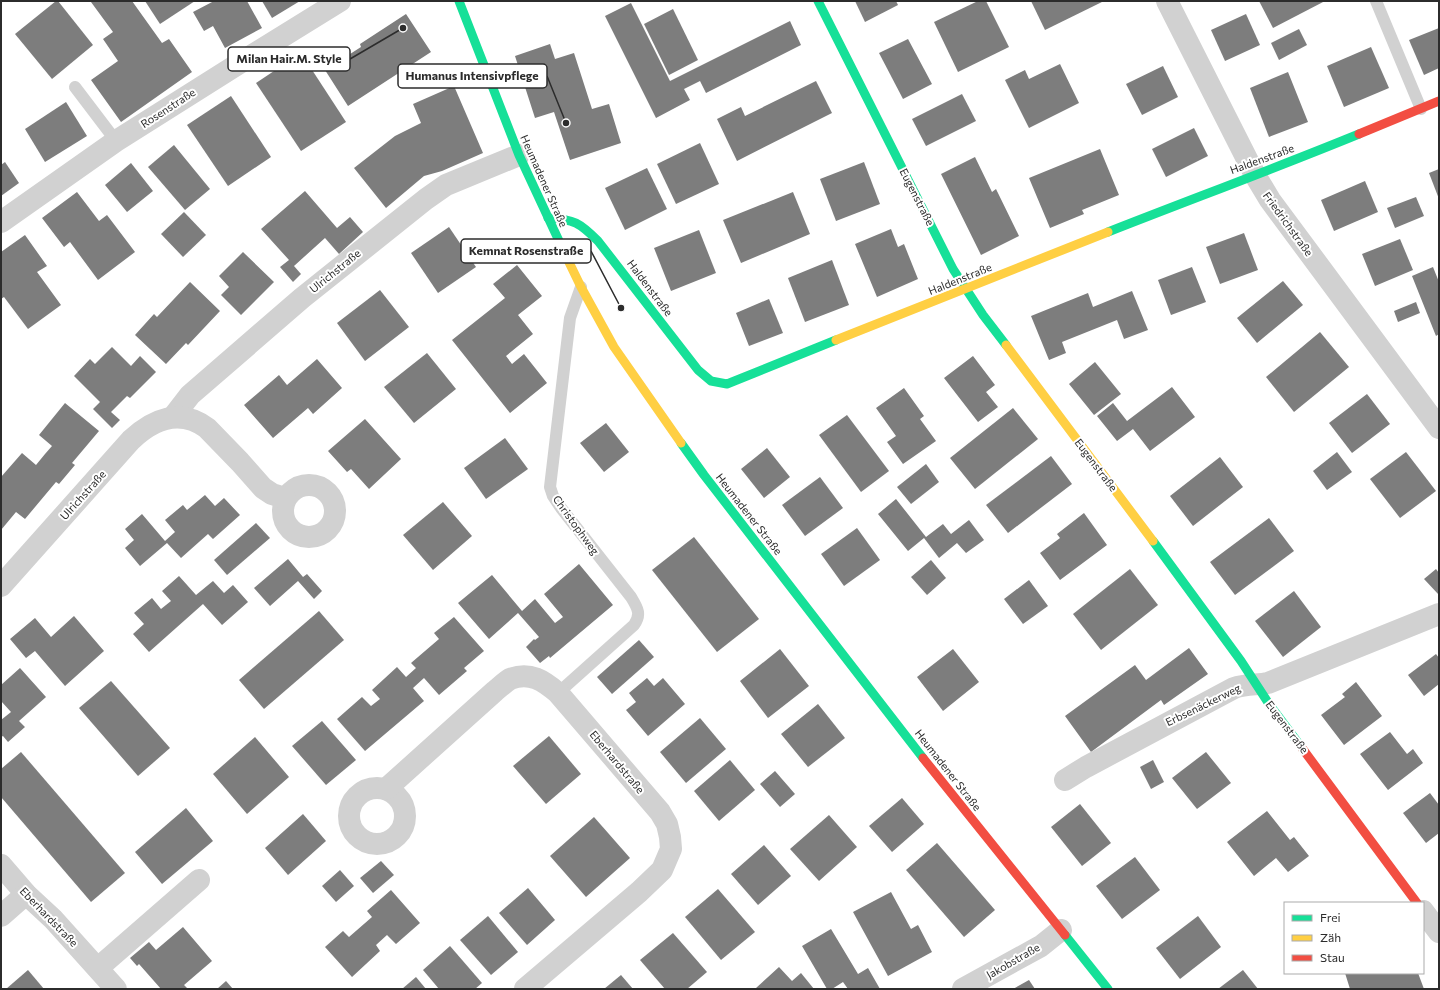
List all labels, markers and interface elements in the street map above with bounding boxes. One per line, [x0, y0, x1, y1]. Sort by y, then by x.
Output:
callout: Milan Hair.M. Style [228, 47, 350, 71]
text: Milan Hair.M. Style [236, 51, 342, 65]
callout: Humanus Intensivpflege [398, 64, 547, 88]
text: Humanus Intensivpflege [405, 68, 539, 82]
street label: Rosenstraße [138, 85, 198, 130]
street label: Heumadener Straße [518, 133, 571, 229]
street label: Haldenstraße [1228, 141, 1296, 176]
street label: Eugenstraße [897, 166, 938, 228]
street label: Friedrichstraße [1261, 189, 1316, 259]
callout: Kemnat Rosenstraße [461, 239, 591, 263]
text: Kemnat Rosenstraße [469, 243, 583, 257]
street label: Ulrichstraße [307, 246, 363, 295]
street label: Haldenstraße [625, 257, 676, 319]
street label: Haldenstraße [926, 260, 994, 297]
street label: Eugenstraße [1072, 436, 1121, 494]
street label: Ulrichstraße [57, 467, 108, 522]
street label: Heumadener Straße [714, 470, 785, 557]
street label: Christophweg [551, 493, 602, 557]
street label: Erbsenäckerweg [1163, 681, 1242, 728]
street label: Eugenstraße [1263, 698, 1312, 756]
street label: Heumadener Straße [913, 726, 984, 813]
street label: Eberhardstraße [587, 728, 648, 796]
street label: Eberhardstraße [18, 884, 81, 949]
legend [1284, 902, 1424, 974]
text: Frei [1320, 910, 1341, 924]
text: Zäh [1320, 930, 1341, 944]
street label: Jakobstraße [984, 940, 1042, 982]
text: Stau [1320, 950, 1345, 964]

